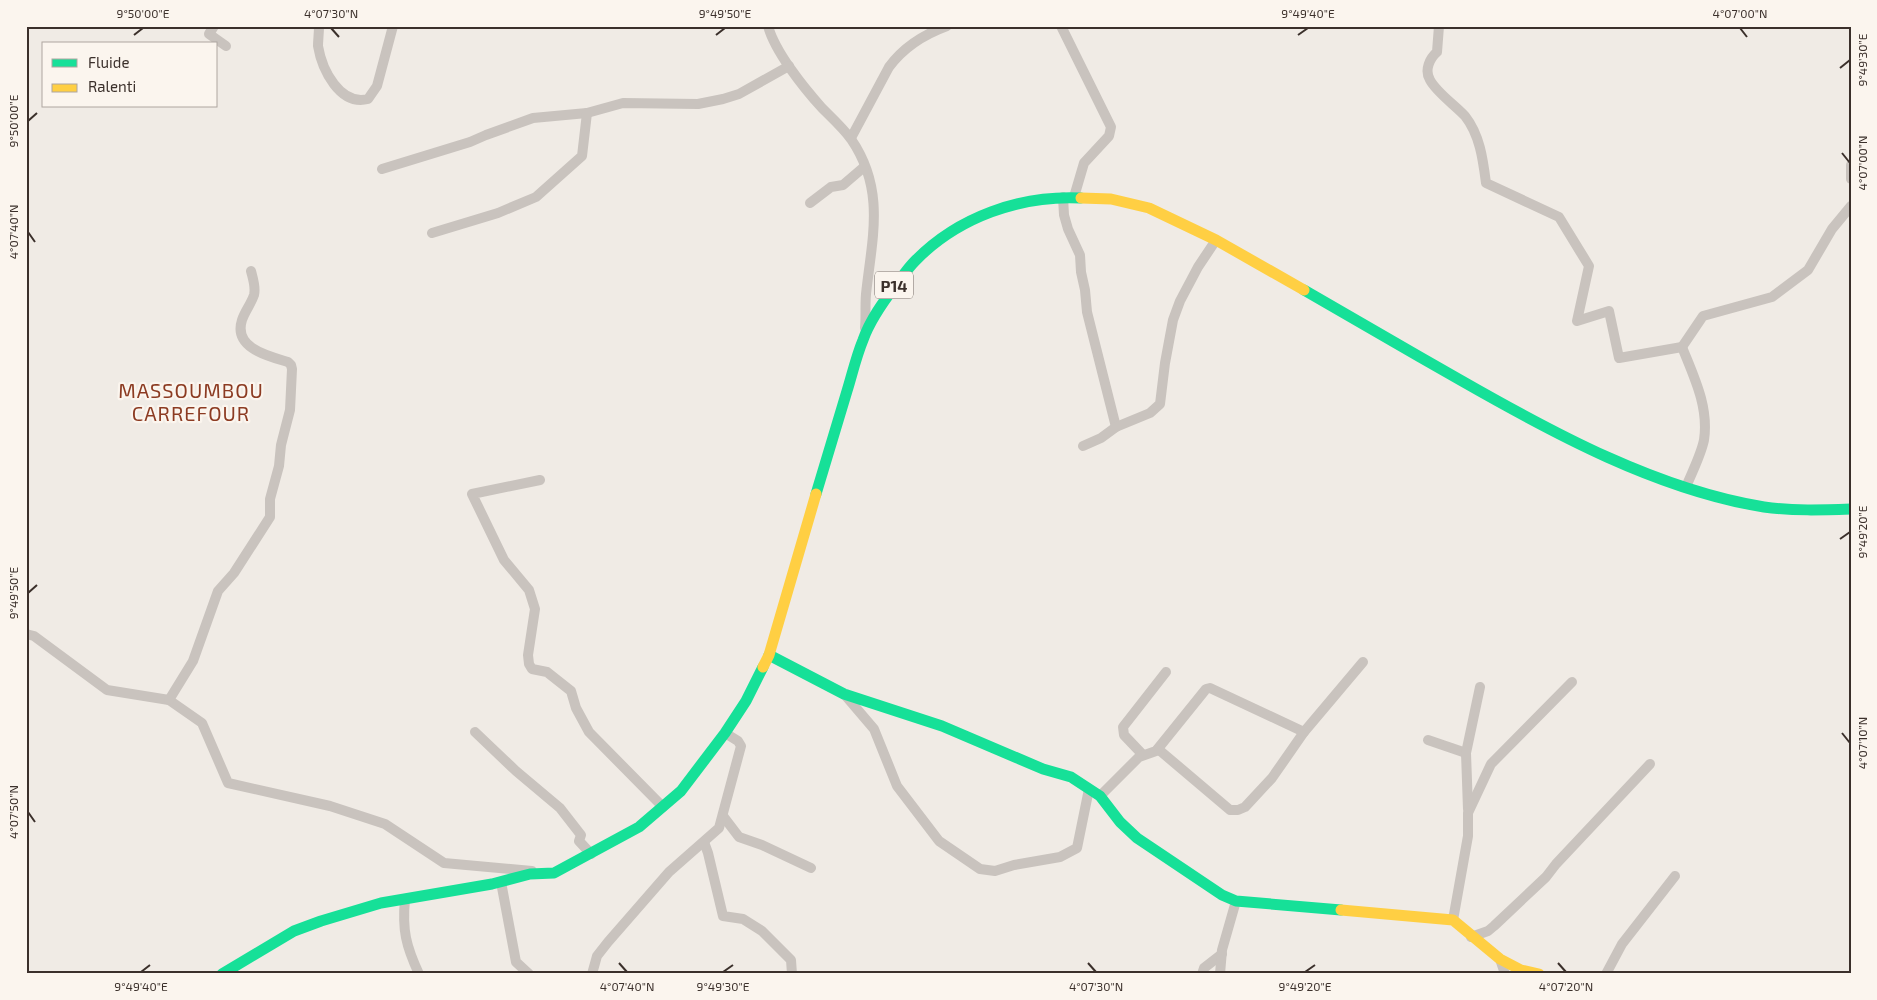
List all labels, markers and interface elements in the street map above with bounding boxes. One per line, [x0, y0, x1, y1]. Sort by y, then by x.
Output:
text: 9°50'00"E [117, 6, 170, 20]
text: 4°07'30"N [304, 6, 358, 20]
text: 9°49'50"E [699, 6, 752, 20]
text: 9°49'40"E [1281, 6, 1335, 20]
text: 4°07'00"N [1713, 6, 1767, 20]
text: 9°49'30"E [1855, 33, 1869, 86]
legend [42, 42, 218, 108]
text: Fluide [88, 53, 129, 71]
text: Ralenti [88, 77, 136, 95]
text: 9°50'00"E [6, 94, 20, 147]
text: 4°07'00"N [1855, 136, 1869, 190]
text: 4°07'40"N [6, 205, 20, 259]
road number: P14 [875, 272, 913, 298]
district label: MASSOUMBOU CARREFOUR [118, 378, 264, 425]
text: 9°49'20"E [1855, 505, 1869, 558]
text: 9°49'50"E [6, 566, 20, 619]
text: 4°07'10"N [1855, 717, 1869, 769]
text: 4°07'50"N [6, 785, 20, 839]
text: 9°49'40"E [114, 979, 168, 993]
text: 4°07'40"N [600, 979, 654, 993]
text: 9°49'30"E [697, 979, 750, 993]
text: 4°07'30"N [1069, 979, 1123, 993]
text: 9°49'20"E [1279, 979, 1332, 993]
text: 4°07'20"N [1539, 979, 1593, 993]

